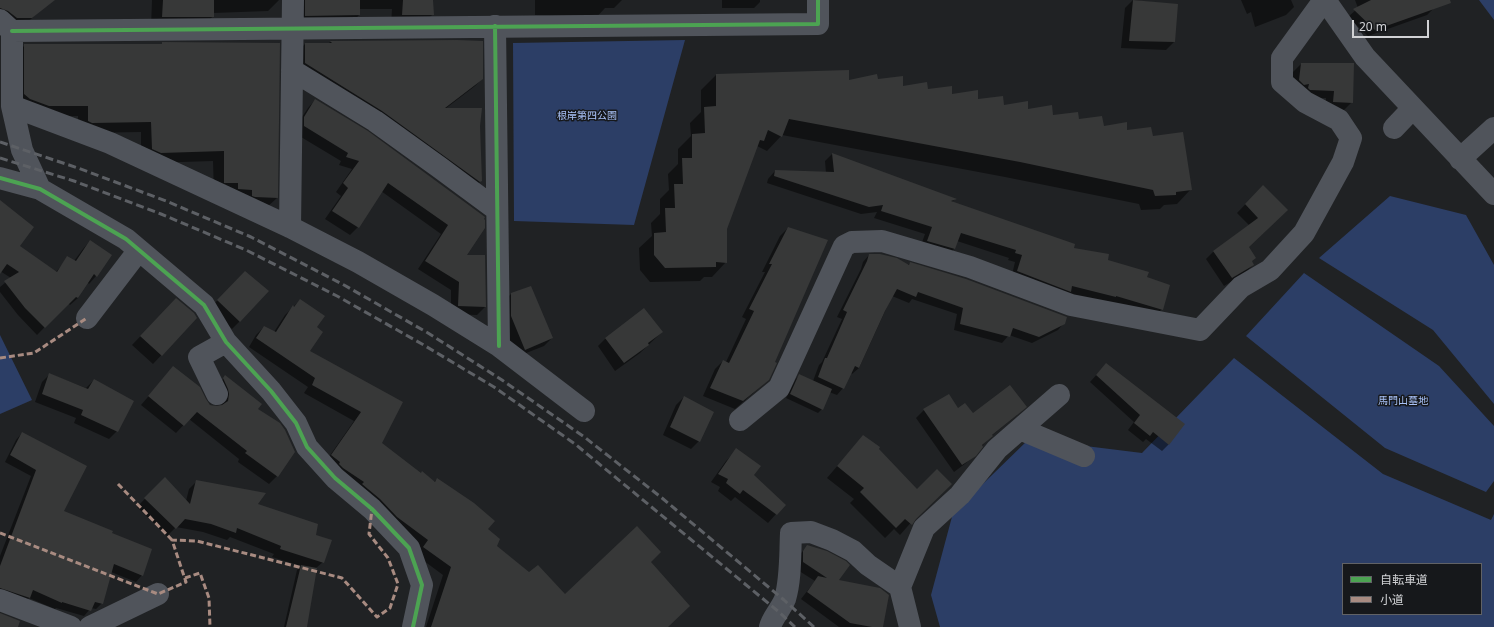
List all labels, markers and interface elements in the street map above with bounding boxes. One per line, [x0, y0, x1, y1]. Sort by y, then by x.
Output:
scale bar [1354, 12, 1431, 38]
text: 20 m [1359, 18, 1387, 35]
park label: 根岸第四公園 [557, 110, 617, 122]
park label: 馬門山墓地 [1378, 395, 1428, 407]
legend [1342, 563, 1482, 615]
text: 自転車道 [1380, 571, 1428, 588]
text: 小道 [1380, 591, 1404, 608]

